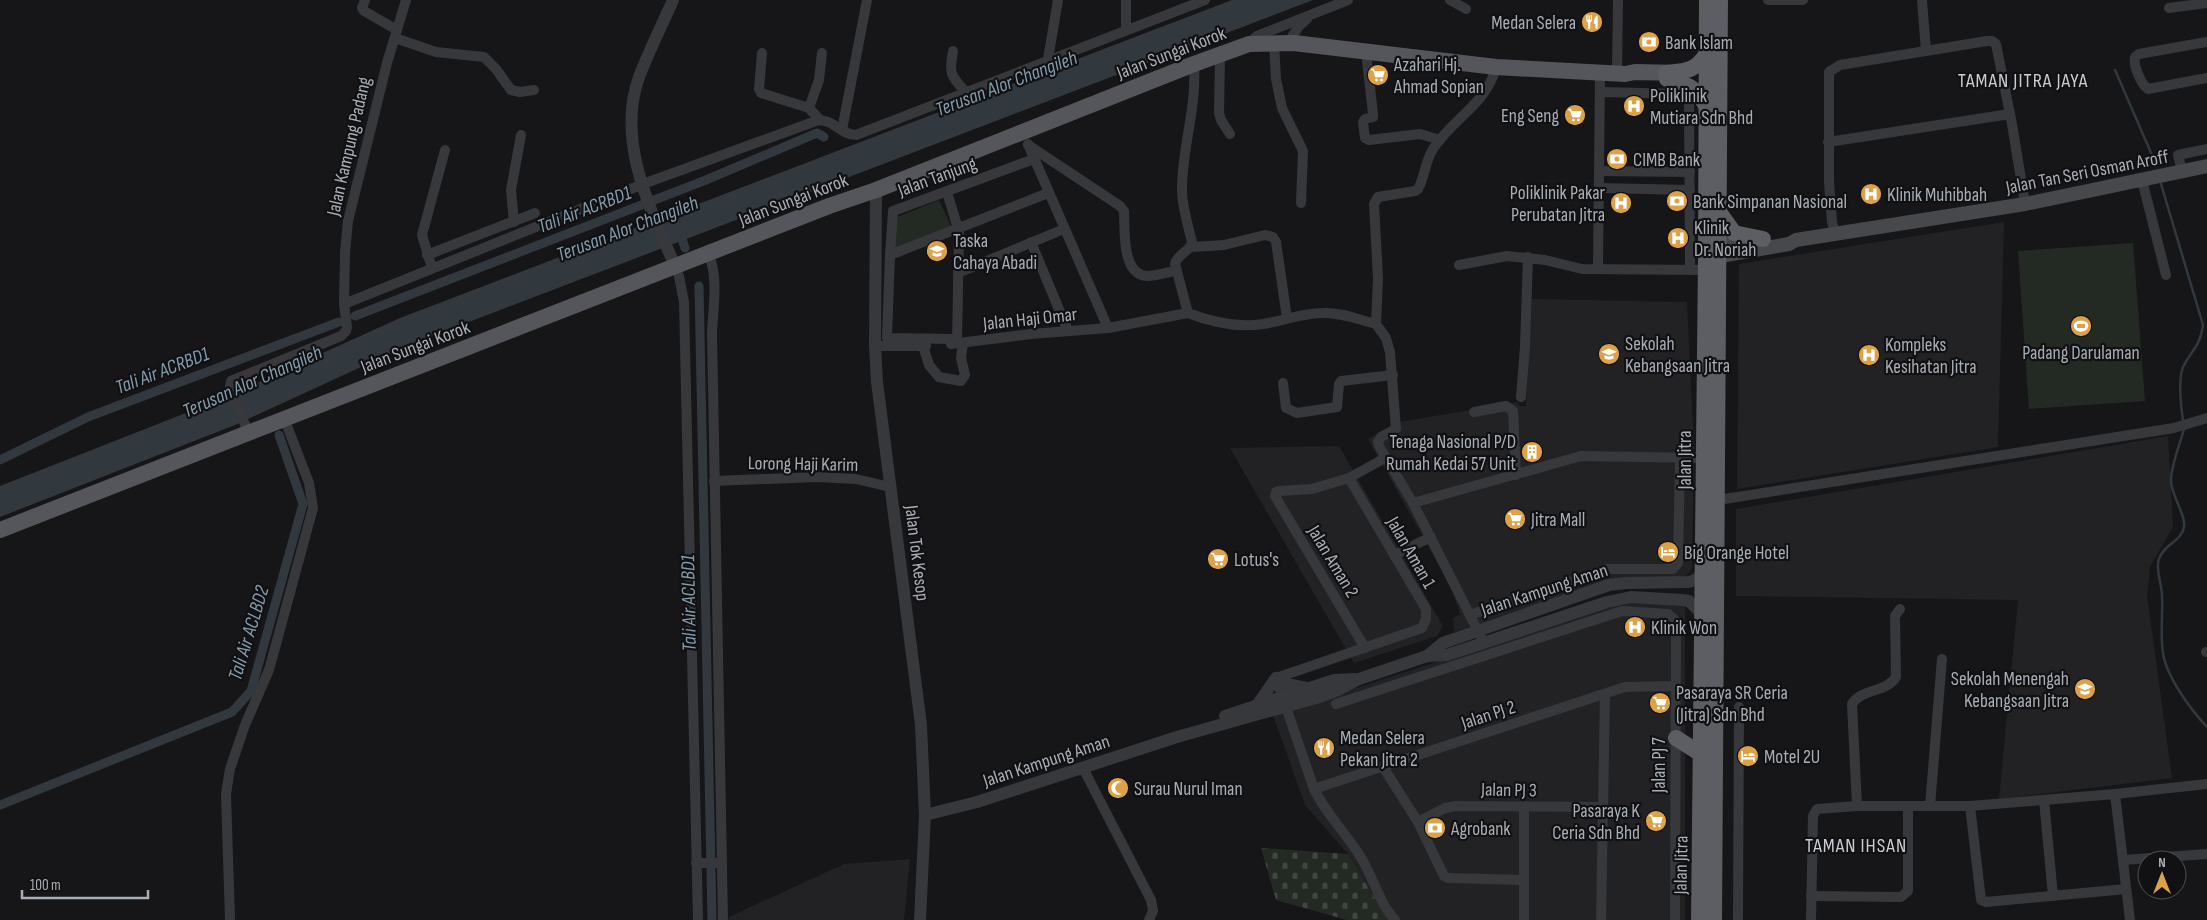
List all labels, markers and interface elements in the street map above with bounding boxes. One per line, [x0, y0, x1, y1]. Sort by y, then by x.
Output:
restaurant icon: Medan Selera [1580, 10, 1604, 34]
place label: Medan Selera [1491, 12, 1576, 35]
street label: Jalan Sungai Korok [1113, 22, 1230, 85]
bank icon: Bank Islam [1637, 30, 1661, 54]
place label: Bank Islam [1665, 32, 1733, 55]
water label: Terusan Alor Changileh [932, 46, 1081, 122]
place label: Azahari Hj. Ahmad Sopian [1393, 54, 1484, 99]
supermarket icon: Azahari Hj. Ahmad Sopian [1366, 63, 1390, 87]
district label: TAMAN JITRA JAYA [1958, 69, 2088, 93]
street label: Jalan Kampung Padang [322, 74, 377, 219]
place label: Poliklinik Mutiara Sdn Bhd [1650, 85, 1753, 130]
hospital icon: Poliklinik Mutiara Sdn Bhd [1622, 94, 1646, 118]
supermarket icon: Eng Seng [1563, 103, 1587, 127]
place label: Eng Seng [1501, 105, 1559, 128]
street label: Jalan Tan Seri Osman Aroff [2003, 145, 2171, 200]
bank icon: CIMB Bank [1605, 147, 1629, 171]
place label: CIMB Bank [1633, 149, 1701, 172]
street label: Jalan Tanjung [894, 152, 980, 203]
street label: Jalan Sungai Korok [735, 169, 852, 232]
water label: Tali Air ACRBD1 [534, 181, 635, 239]
place label: Poliklinik Pakar Perubatan Jitra [1510, 182, 1606, 227]
hospital icon: Klinik Muhibbah [1859, 182, 1883, 206]
place label: Klinik Muhibbah [1887, 184, 1987, 207]
bank icon: Bank Simpanan Nasional [1665, 189, 1689, 213]
water label: Terusan Alor Changileh [553, 191, 702, 267]
hospital icon: Poliklinik Pakar Perubatan Jitra [1609, 191, 1633, 215]
place label: Bank Simpanan Nasional [1693, 191, 1847, 214]
place label: Klinik Dr. Noriah [1694, 217, 1756, 262]
hospital icon: Klinik Dr. Noriah [1666, 226, 1690, 250]
place label: Taska Cahaya Abadi [953, 230, 1037, 275]
school or university icon: Taska Cahaya Abadi [925, 239, 949, 263]
street label: Jalan Haji Omar [981, 303, 1079, 336]
sports icon: Padang Darulaman [2069, 314, 2093, 338]
street label: Jalan Sungai Korok [357, 316, 474, 379]
place label: Sekolah Kebangsaan Jitra [1625, 333, 1730, 378]
place label: Kompleks Kesihatan Jitra [1885, 334, 1977, 379]
water label: Terusan Alor Changileh [179, 340, 326, 423]
water label: Tali Air ACRBD1 [112, 342, 213, 400]
school or university icon: Sekolah Kebangsaan Jitra [1597, 342, 1621, 366]
place label: Padang Darulaman [2022, 342, 2140, 365]
hospital icon: Kompleks Kesihatan Jitra [1857, 343, 1881, 367]
place label: Tenaga Nasional P/D Rumah Kedai 57 Unit [1386, 431, 1516, 476]
street label: Jalan Jitra [1674, 431, 1697, 490]
building icon: Tenaga Nasional P/D Rumah Kedai 57 Unit [1520, 440, 1544, 464]
street label: Lorong Haji Karim [748, 452, 858, 477]
street label: Jalan Tok Kesop [899, 503, 934, 602]
supermarket icon: Jitra Mall [1503, 507, 1527, 531]
place label: Jitra Mall [1530, 509, 1585, 532]
street label: Jalan Aman 1 [1380, 512, 1441, 593]
street label: Jalan Aman 2 [1302, 521, 1363, 602]
hotel icon: Big Orange Hotel [1656, 540, 1680, 564]
place label: Big Orange Hotel [1684, 542, 1789, 565]
supermarket icon: Lotus's [1206, 547, 1230, 571]
place label: Lotus's [1234, 549, 1279, 572]
water label: Tali Air ACLBD1 [676, 554, 702, 651]
street label: Jalan Kampung Aman [1477, 559, 1611, 622]
water label: Tali Air ACLBD2 [223, 582, 275, 683]
hospital icon: Klinik Won [1623, 615, 1647, 639]
place label: Klinik Won [1651, 617, 1717, 640]
place label: Sekolah Menengah Kebangsaan Jitra [1951, 668, 2069, 713]
school or university icon: Sekolah Menengah Kebangsaan Jitra [2073, 677, 2097, 701]
place label: Pasaraya SR Ceria (Jitra) Sdn Bhd [1676, 682, 1788, 727]
supermarket icon: Pasaraya SR Ceria (Jitra) Sdn Bhd [1648, 691, 1672, 715]
street label: Jalan PJ 2 [1458, 696, 1518, 735]
place label: Medan Selera Pekan Jitra 2 [1340, 727, 1425, 772]
street label: Jalan Kampung Aman [979, 730, 1113, 793]
restaurant icon: Medan Selera Pekan Jitra 2 [1312, 736, 1336, 760]
street label: Jalan PJ 7 [1648, 737, 1671, 794]
hotel icon: Motel 2U [1736, 744, 1760, 768]
place label: Motel 2U [1764, 746, 1820, 769]
mosque icon: Surau Nurul Iman [1106, 776, 1130, 800]
place label: Surau Nurul Iman [1134, 778, 1243, 801]
street label: Jalan PJ 3 [1480, 778, 1537, 802]
place label: Pasaraya K Ceria Sdn Bhd [1552, 800, 1640, 845]
supermarket icon: Pasaraya K Ceria Sdn Bhd [1644, 809, 1668, 833]
bank icon: Agrobank [1423, 816, 1447, 840]
place label: Agrobank [1450, 818, 1511, 841]
district label: TAMAN IHSAN [1805, 834, 1907, 858]
street label: Jalan Jitra [1669, 835, 1694, 896]
north arrow [2137, 850, 2187, 900]
text: N [2158, 854, 2166, 871]
scale bar [22, 868, 149, 900]
text: 100 m [30, 876, 61, 895]

